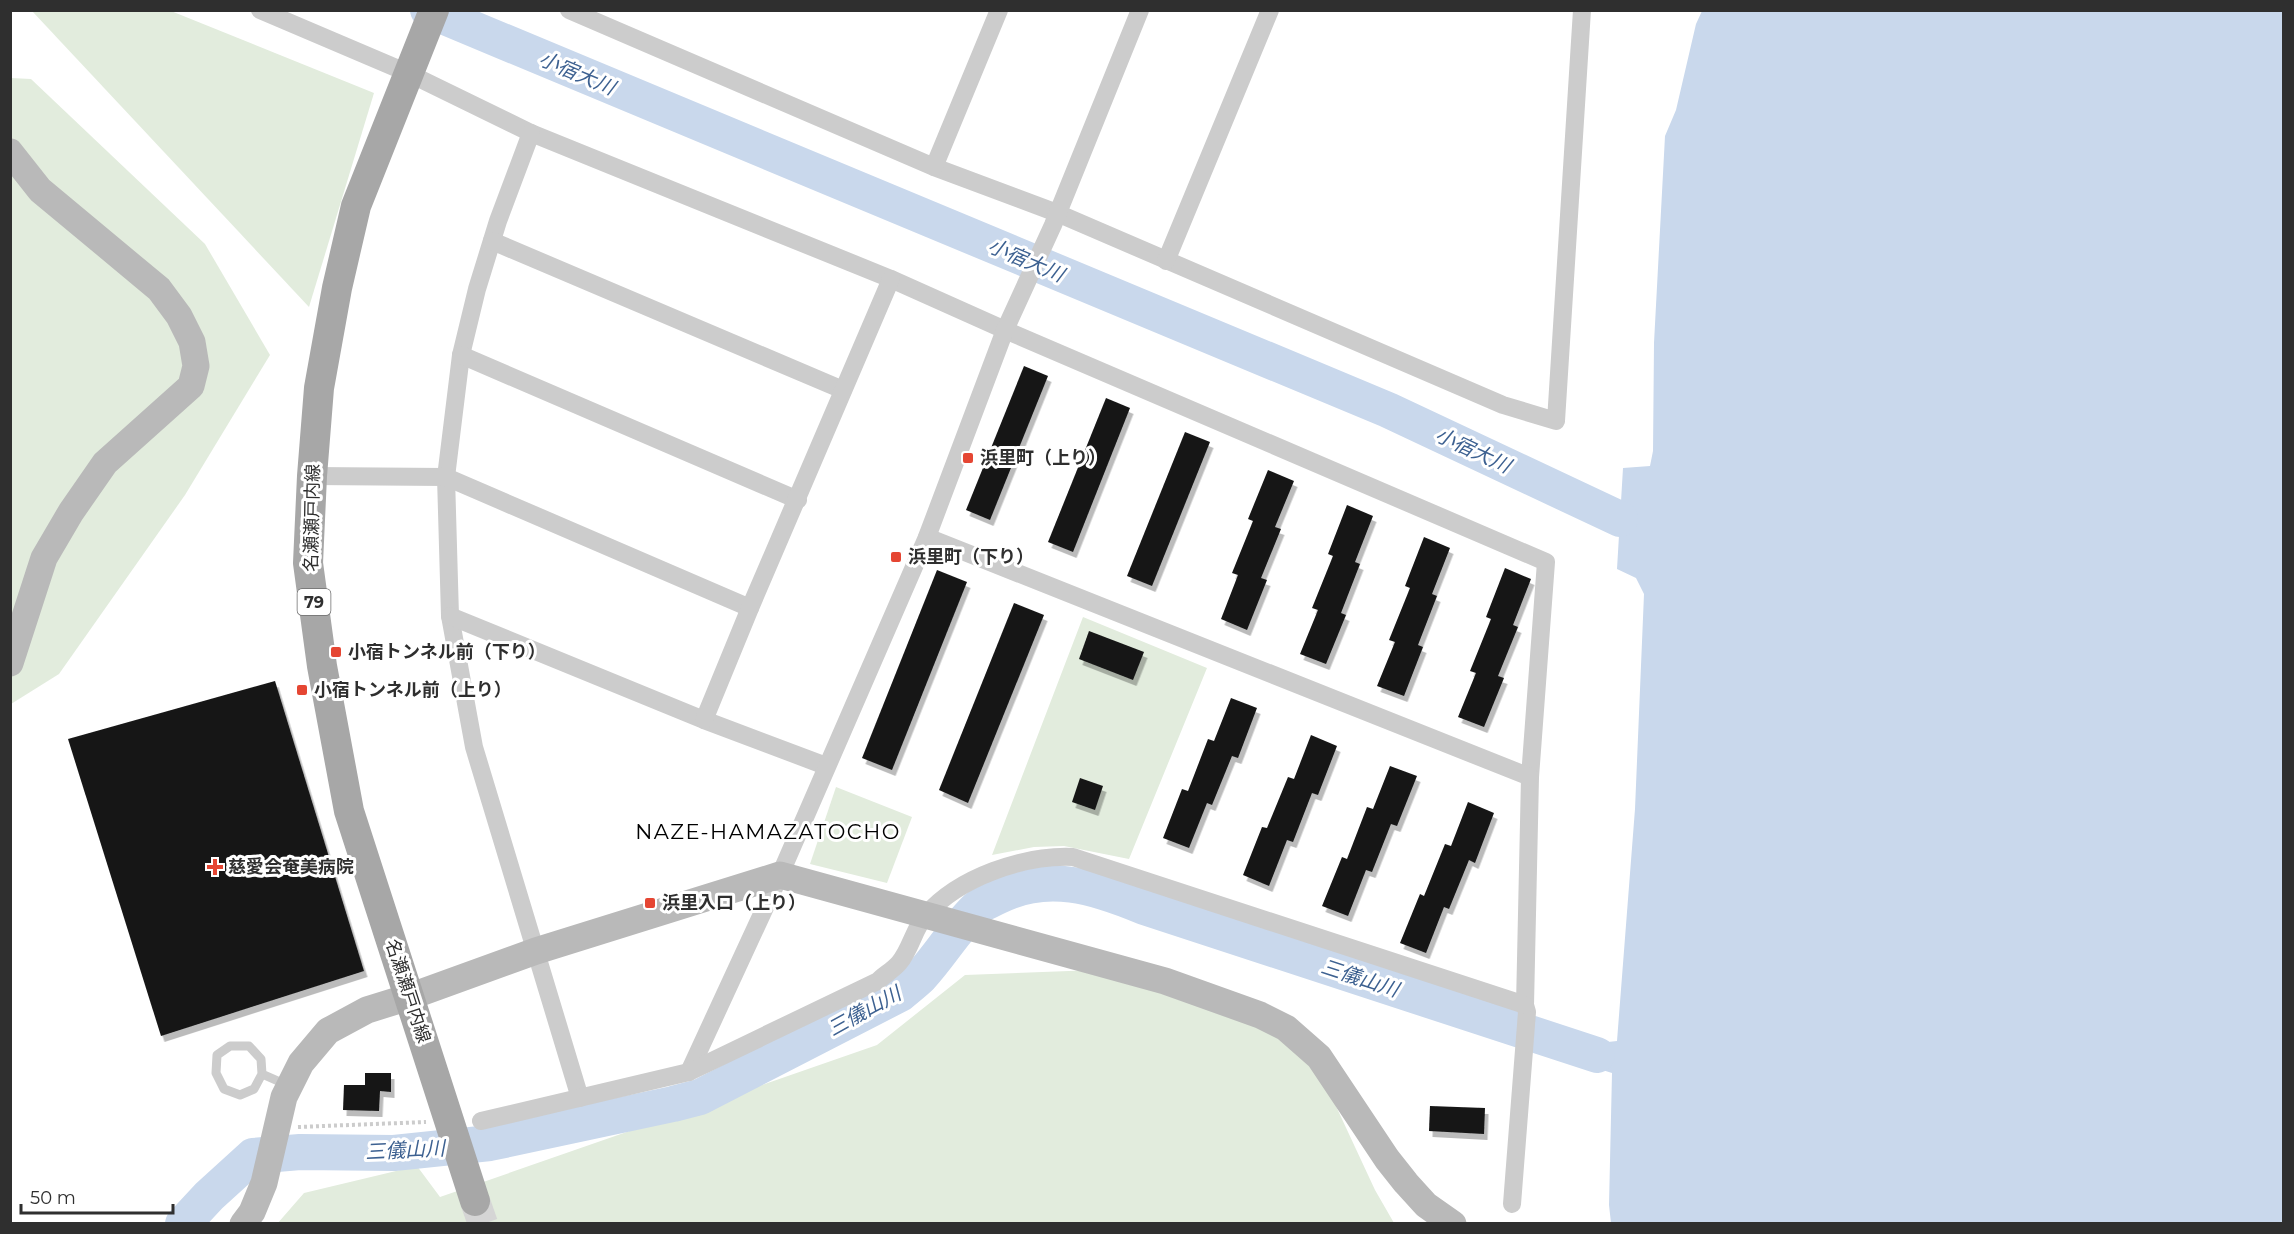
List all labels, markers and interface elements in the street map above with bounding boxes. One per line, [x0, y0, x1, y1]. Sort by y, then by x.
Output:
water label: 小宿大川 [535, 46, 620, 100]
water label: 小宿大川 [984, 233, 1069, 287]
water label: 小宿大川 [1432, 422, 1516, 479]
place label: 浜里町（上り） [980, 447, 1106, 469]
marker: 浜里町（上り） [961, 451, 975, 465]
street label: 名瀬瀬戸内線 [300, 464, 324, 572]
place label: 浜里町（下り） [908, 546, 1034, 568]
marker: 浜里町（下り） [889, 550, 903, 564]
road number: 79 [298, 589, 330, 615]
place label: 小宿トンネル前（下り） [348, 641, 546, 663]
marker: 小宿トンネル前（下り） [329, 645, 343, 659]
place label: 小宿トンネル前（上り） [314, 679, 512, 701]
marker: 小宿トンネル前（上り） [295, 683, 309, 697]
district label: NAZE-HAMAZATOCHO [635, 819, 901, 844]
place label: 慈愛会奄美病院 [228, 856, 354, 878]
marker: 慈愛会奄美病院 [206, 858, 224, 876]
place label: 浜里入口（上り） [662, 892, 806, 914]
marker: 浜里入口（上り） [643, 896, 657, 910]
street label: 名瀬瀬戸内線 [381, 936, 435, 1046]
water label: 三儀山川 [1318, 954, 1404, 1002]
water label: 三儀山川 [823, 980, 907, 1041]
water label: 三儀山川 [364, 1136, 448, 1164]
scale bar [21, 1177, 172, 1215]
text: 50 m [30, 1187, 76, 1209]

